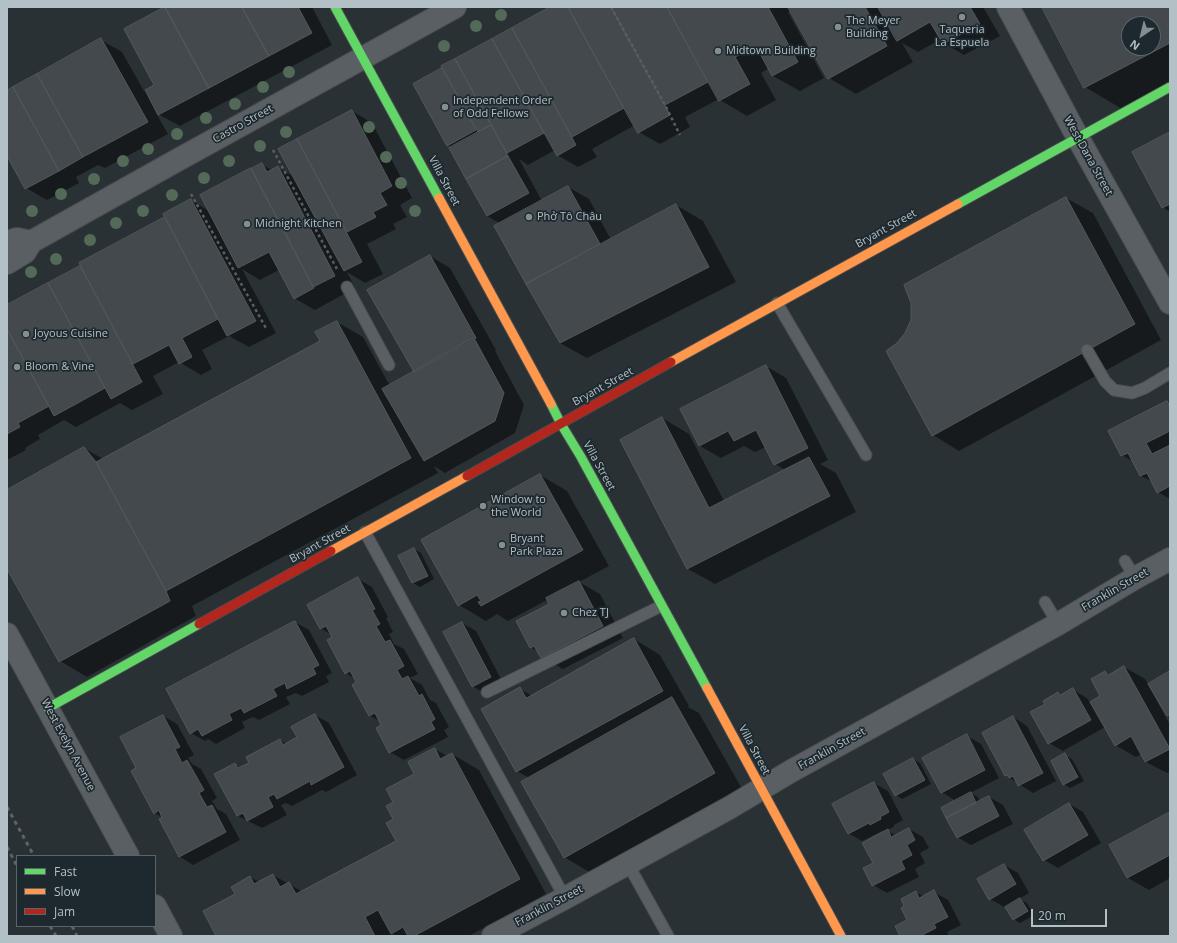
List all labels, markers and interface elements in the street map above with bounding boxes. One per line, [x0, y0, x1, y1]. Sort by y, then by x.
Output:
marker: Taqueria La Espuela [957, 12, 967, 22]
place label: The Meyer Building [846, 14, 900, 40]
north arrow [1121, 16, 1161, 56]
marker: The Meyer Building [833, 22, 843, 32]
place label: Taqueria La Espuela [935, 23, 989, 49]
text: N [1126, 37, 1142, 54]
place label: Midtown Building [726, 44, 816, 58]
marker: Midtown Building [713, 46, 723, 56]
place label: Independent Order of Odd Fellows [453, 94, 552, 120]
street label: Castro Street [211, 102, 275, 146]
marker: Independent Order of Odd Fellows [440, 102, 450, 112]
street label: West Dana Street [1061, 114, 1115, 198]
street label: Villa Street [425, 154, 463, 208]
street label: Bryant Street [853, 207, 919, 251]
place label: Phở Tô Châu [537, 210, 602, 224]
marker: Phở Tô Châu [524, 212, 534, 222]
place label: Midnight Kitchen [255, 217, 342, 231]
marker: Midnight Kitchen [242, 219, 252, 229]
place label: Joyous Cuisine [34, 327, 108, 341]
marker: Joyous Cuisine [21, 329, 31, 339]
place label: Bloom & Vine [25, 360, 94, 374]
marker: Bloom & Vine [12, 362, 22, 372]
street label: Bryant Street [570, 365, 636, 409]
street label: Villa Street [580, 439, 618, 493]
place label: Window to the World [491, 493, 546, 519]
marker: Window to the World [478, 501, 488, 511]
street label: Bryant Street [287, 522, 353, 566]
place label: Bryant Park Plaza [510, 532, 563, 558]
marker: Bryant Park Plaza [497, 540, 507, 550]
street label: Franklin Street [1079, 566, 1151, 614]
place label: Chez TJ [572, 606, 609, 620]
marker: Chez TJ [559, 608, 569, 618]
street label: West Evelyn Avenue [38, 697, 98, 793]
street label: Villa Street [735, 723, 773, 777]
street label: Franklin Street [796, 725, 868, 773]
legend [16, 855, 156, 927]
text: Fast [54, 863, 77, 880]
text: Slow [54, 883, 80, 900]
street label: Franklin Street [513, 883, 585, 929]
scale bar [1033, 901, 1109, 927]
text: Jam [54, 903, 75, 920]
text: 20 m [1038, 907, 1066, 924]

